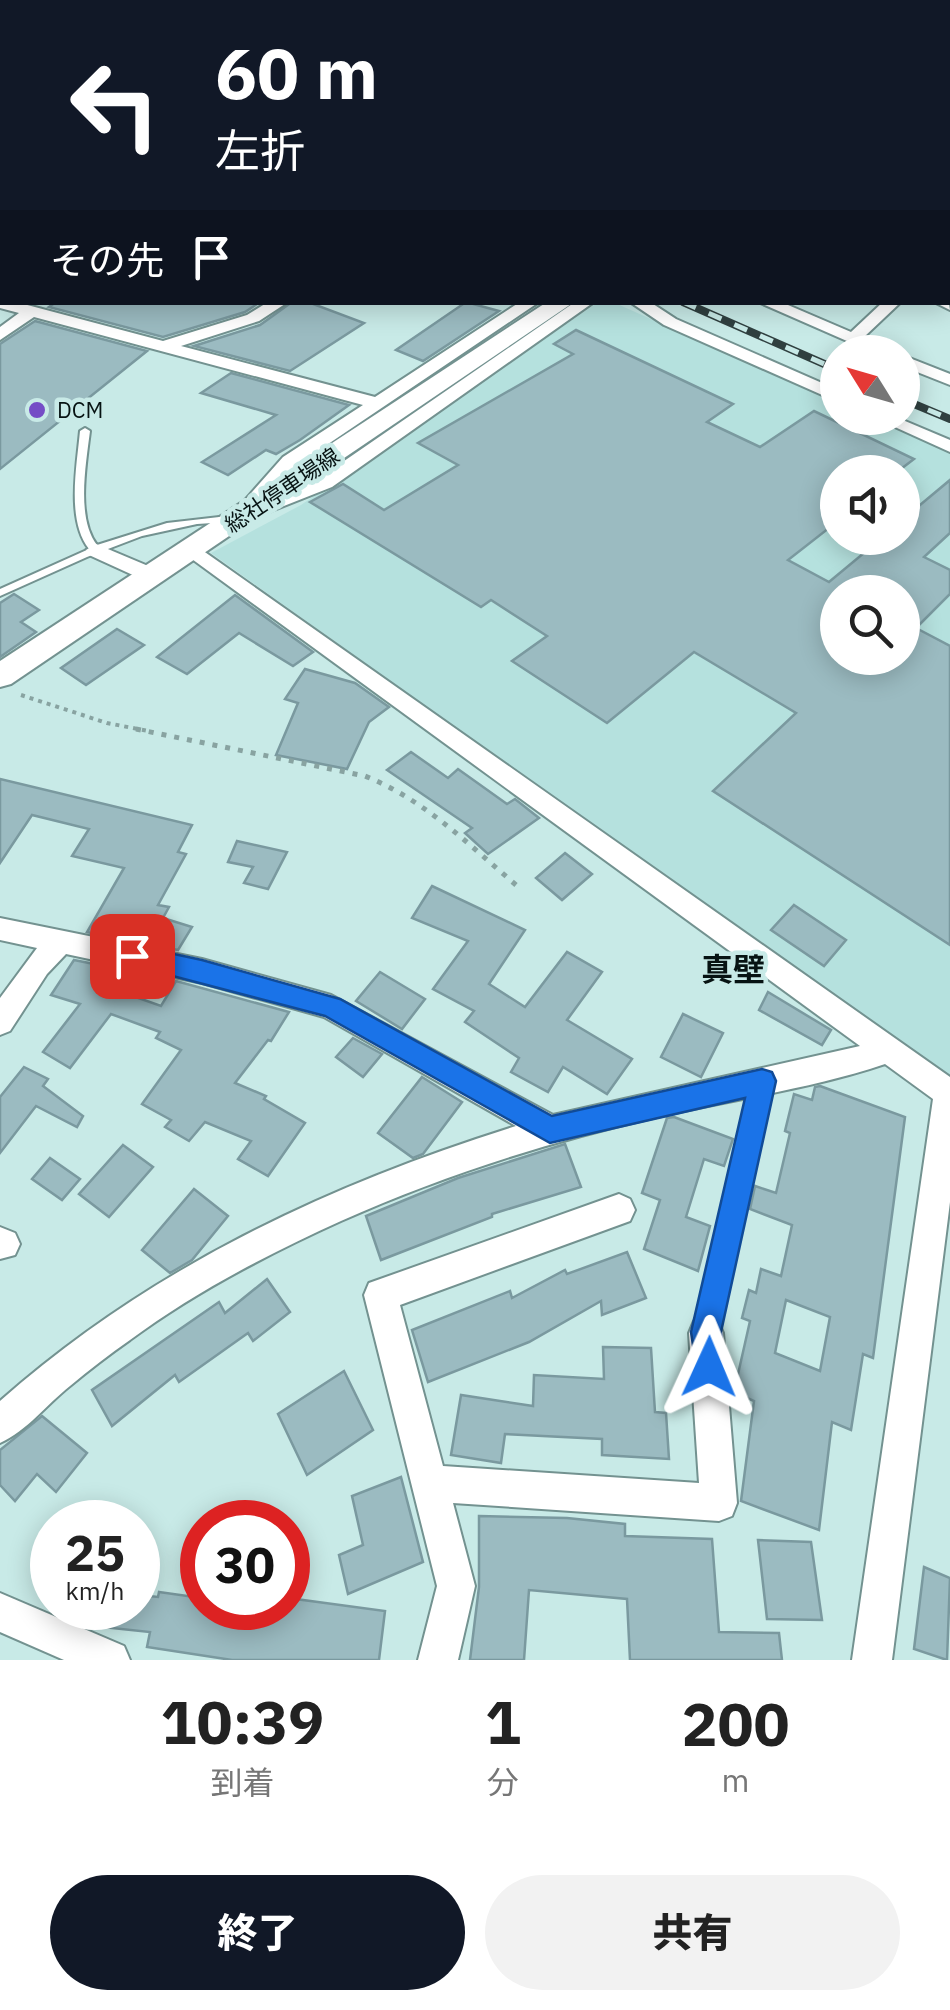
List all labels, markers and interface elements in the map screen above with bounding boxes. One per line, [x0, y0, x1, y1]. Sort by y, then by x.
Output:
text: 60 m [215, 27, 378, 118]
icon: left [50, 40, 180, 170]
text: 左折 [215, 121, 305, 179]
icon: arrive [184, 230, 239, 285]
text: その先 [50, 235, 164, 284]
north arrow [820, 335, 920, 435]
map controls [820, 335, 920, 675]
place label: DCM [57, 395, 103, 424]
marker: DCM [26, 399, 48, 421]
street label: 総社停車場線 [219, 441, 345, 539]
button: sound [820, 455, 920, 555]
button: search [820, 575, 920, 675]
pin [90, 914, 175, 999]
icon: arrive [105, 929, 160, 984]
district label: 真壁 [701, 948, 765, 990]
position arrow [657, 1315, 761, 1419]
speed limit sign: 30 [180, 1500, 310, 1630]
text: 25 [65, 1520, 125, 1585]
text: km/h [66, 1574, 124, 1607]
text: 10:39 [161, 1682, 324, 1761]
text: 1 [485, 1682, 521, 1761]
text: 200 [681, 1684, 789, 1763]
text: m [721, 1759, 749, 1801]
text: 到着 [210, 1761, 274, 1803]
text: 分 [487, 1761, 519, 1803]
button: 終了 [50, 1875, 465, 1990]
button: 共有 [485, 1875, 900, 1990]

